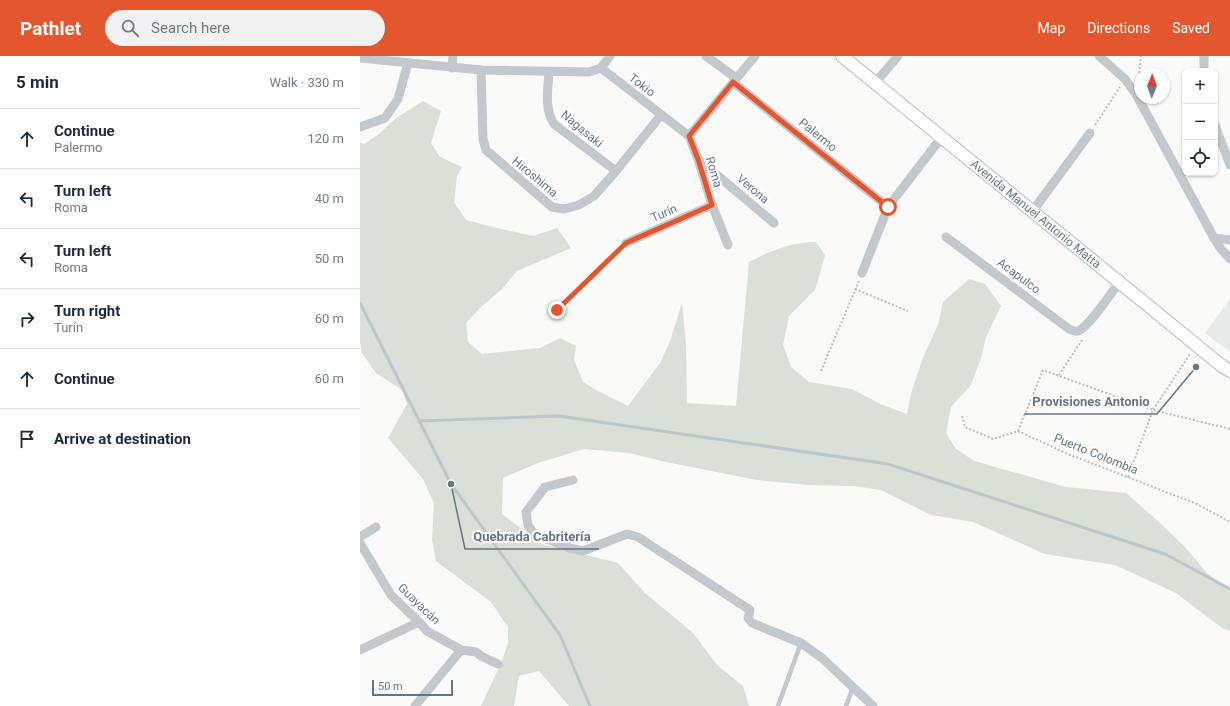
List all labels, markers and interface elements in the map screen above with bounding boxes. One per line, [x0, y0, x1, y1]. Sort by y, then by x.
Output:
search box [105, 10, 385, 46]
text: Pathlet [20, 17, 81, 40]
icon: search [119, 17, 141, 39]
text: Search here [151, 19, 230, 37]
text: Map [1038, 20, 1065, 36]
text: Directions [1087, 20, 1150, 36]
text: Saved [1172, 20, 1210, 36]
north arrow [1134, 68, 1170, 104]
map controls [1182, 68, 1218, 176]
button: + [1182, 68, 1218, 104]
street label: Tokio [626, 70, 658, 100]
text: 5 min [16, 72, 59, 92]
text: Walk · 330 m [269, 75, 344, 90]
button: − [1182, 104, 1218, 140]
street label: Nagasaki [558, 108, 606, 151]
street label: Palermo [796, 115, 840, 155]
text: Continue [54, 122, 115, 140]
icon: ahead [16, 128, 38, 150]
text: 120 m [307, 131, 344, 146]
text: Palermo [54, 140, 102, 155]
button: locate [1182, 140, 1218, 176]
street label: Hiroshima [509, 154, 561, 200]
street label: Roma [703, 155, 725, 189]
street label: Avenida Manuel Antonio Matta [968, 157, 1104, 271]
street label: Verona [734, 172, 772, 206]
text: Turn left [54, 182, 111, 200]
icon: left [16, 188, 38, 210]
text: 40 m [315, 191, 344, 206]
route start [879, 198, 897, 216]
text: Roma [54, 200, 88, 215]
street label: Turín [649, 201, 679, 225]
text: Turn left [54, 242, 111, 260]
icon: left [16, 248, 38, 270]
text: 50 m [315, 251, 344, 266]
street label: Acapulco [995, 255, 1043, 297]
text: Roma [54, 260, 88, 275]
route end [548, 301, 566, 319]
text: Turn right [54, 302, 120, 320]
icon: right [16, 308, 38, 330]
text: 60 m [315, 311, 344, 326]
text: Turín [54, 320, 83, 335]
icon: ahead [16, 368, 38, 390]
text: Continue [54, 370, 115, 388]
text: 60 m [315, 371, 344, 386]
callout: Provisiones Antonio [1024, 389, 1157, 414]
text: Provisiones Antonio [1032, 394, 1150, 409]
icon: arrive [16, 428, 38, 450]
text: Arrive at destination [54, 430, 191, 448]
street label: Puerto Colombia [1052, 431, 1140, 477]
callout: Quebrada Cabritería [465, 524, 599, 549]
text: Quebrada Cabritería [473, 529, 591, 544]
street label: Guayacán [395, 581, 443, 627]
scale bar [372, 678, 453, 697]
text: 50 m [378, 680, 403, 693]

